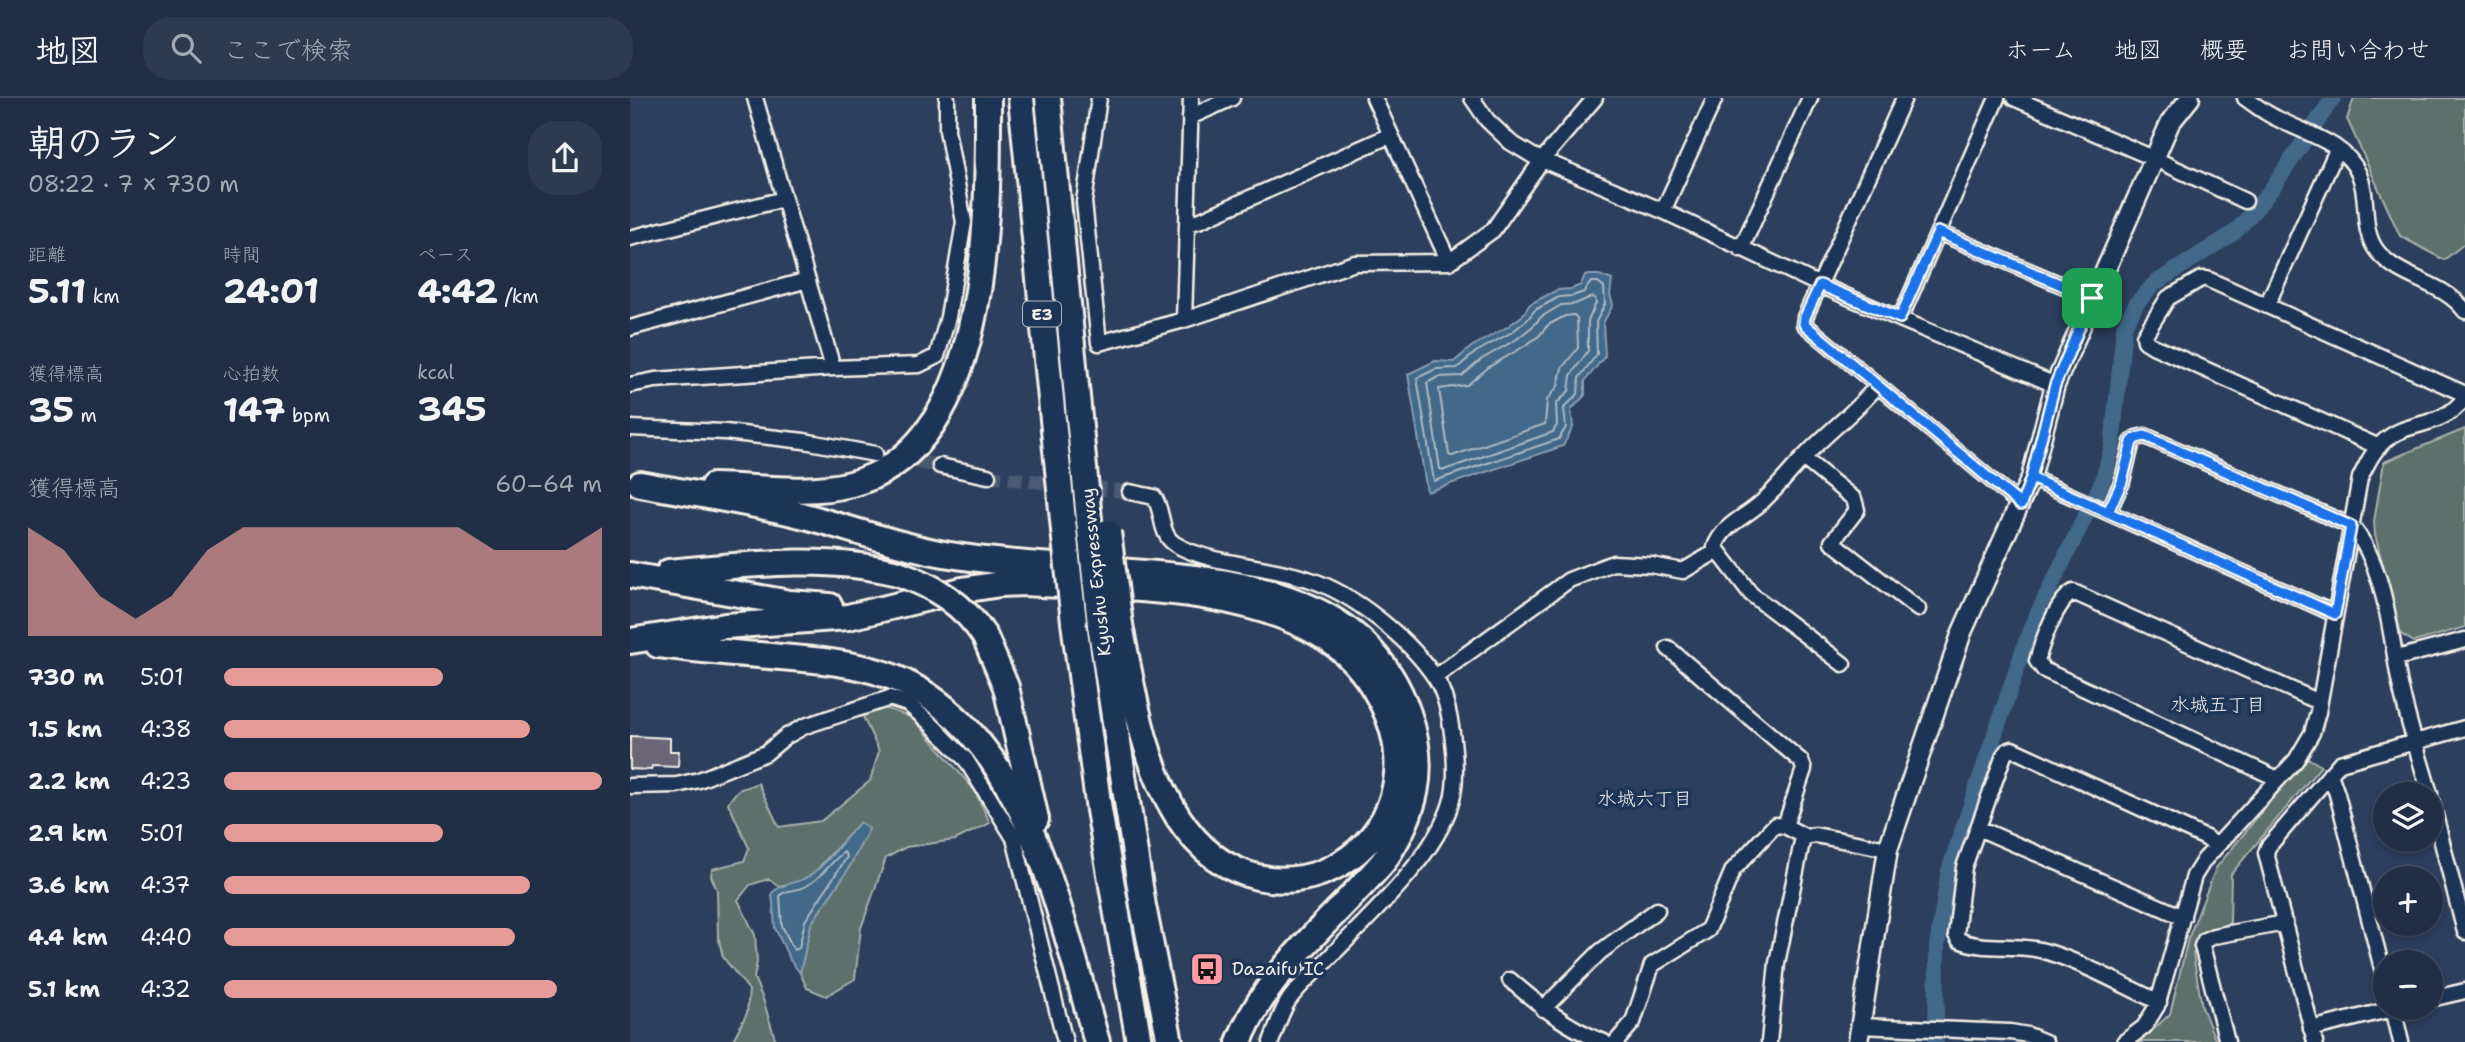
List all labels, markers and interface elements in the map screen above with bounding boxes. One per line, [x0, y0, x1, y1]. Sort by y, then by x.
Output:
search box [143, 17, 633, 80]
text: 地図 [35, 28, 101, 73]
icon: search [167, 29, 205, 67]
text: ここで検索 [223, 32, 353, 67]
text: ホーム [2005, 34, 2076, 66]
text: 地図 [2114, 34, 2162, 66]
text: 概要 [2200, 34, 2248, 66]
text: お問い合わせ [2286, 34, 2430, 66]
text: 朝のラン [28, 117, 180, 168]
button: share [528, 121, 602, 195]
text: 08:22 · 7 × 730 m [28, 169, 239, 199]
text: 距離 [28, 242, 66, 267]
text: 時間 [223, 242, 261, 267]
text: ペース [417, 242, 473, 267]
text: 5.11 [28, 267, 86, 314]
text: 24:01 [223, 267, 319, 314]
text: 4:42 [417, 267, 498, 314]
pin [2062, 268, 2122, 328]
icon: arrive [2073, 279, 2111, 317]
text: km [86, 284, 120, 309]
text: /km [498, 284, 539, 309]
road number: E3 [1023, 302, 1061, 327]
text: kcal [417, 360, 454, 385]
text: 獲得標高 [28, 361, 104, 386]
text: 心拍数 [223, 361, 280, 386]
text: 345 [417, 385, 487, 432]
text: 35 [28, 386, 74, 433]
text: 147 [223, 386, 285, 433]
text: m [74, 403, 97, 428]
text: bpm [285, 403, 330, 428]
text: 60–64 m [495, 469, 602, 499]
text: 獲得標高 [28, 473, 120, 503]
street label: Kyushu Expressway [1075, 487, 1117, 657]
text: 730 m [28, 662, 104, 692]
text: 5:01 [140, 662, 184, 692]
district label: 水城五丁目 [2170, 692, 2266, 717]
text: 1.5 km [28, 714, 102, 744]
text: 4:38 [140, 714, 192, 744]
text: 2.2 km [28, 766, 110, 796]
text: 4:23 [140, 766, 191, 796]
map controls [2373, 782, 2443, 1020]
button: layers [2373, 782, 2443, 852]
district label: 水城六丁目 [1597, 786, 1693, 811]
text: 2.9 km [28, 818, 107, 848]
text: 5:01 [140, 818, 184, 848]
button: + [2373, 866, 2443, 936]
text: 3.6 km [28, 870, 109, 900]
text: 4:37 [140, 870, 190, 900]
text: 4.4 km [28, 922, 108, 952]
text: 4:40 [140, 922, 192, 952]
bus stop icon: Dazaifu IC [1188, 950, 1226, 988]
button: − [2373, 950, 2443, 1020]
place label: Dazaifu IC [1232, 957, 1324, 981]
text: 5.1 km [28, 974, 100, 1004]
text: 4:32 [140, 974, 191, 1004]

